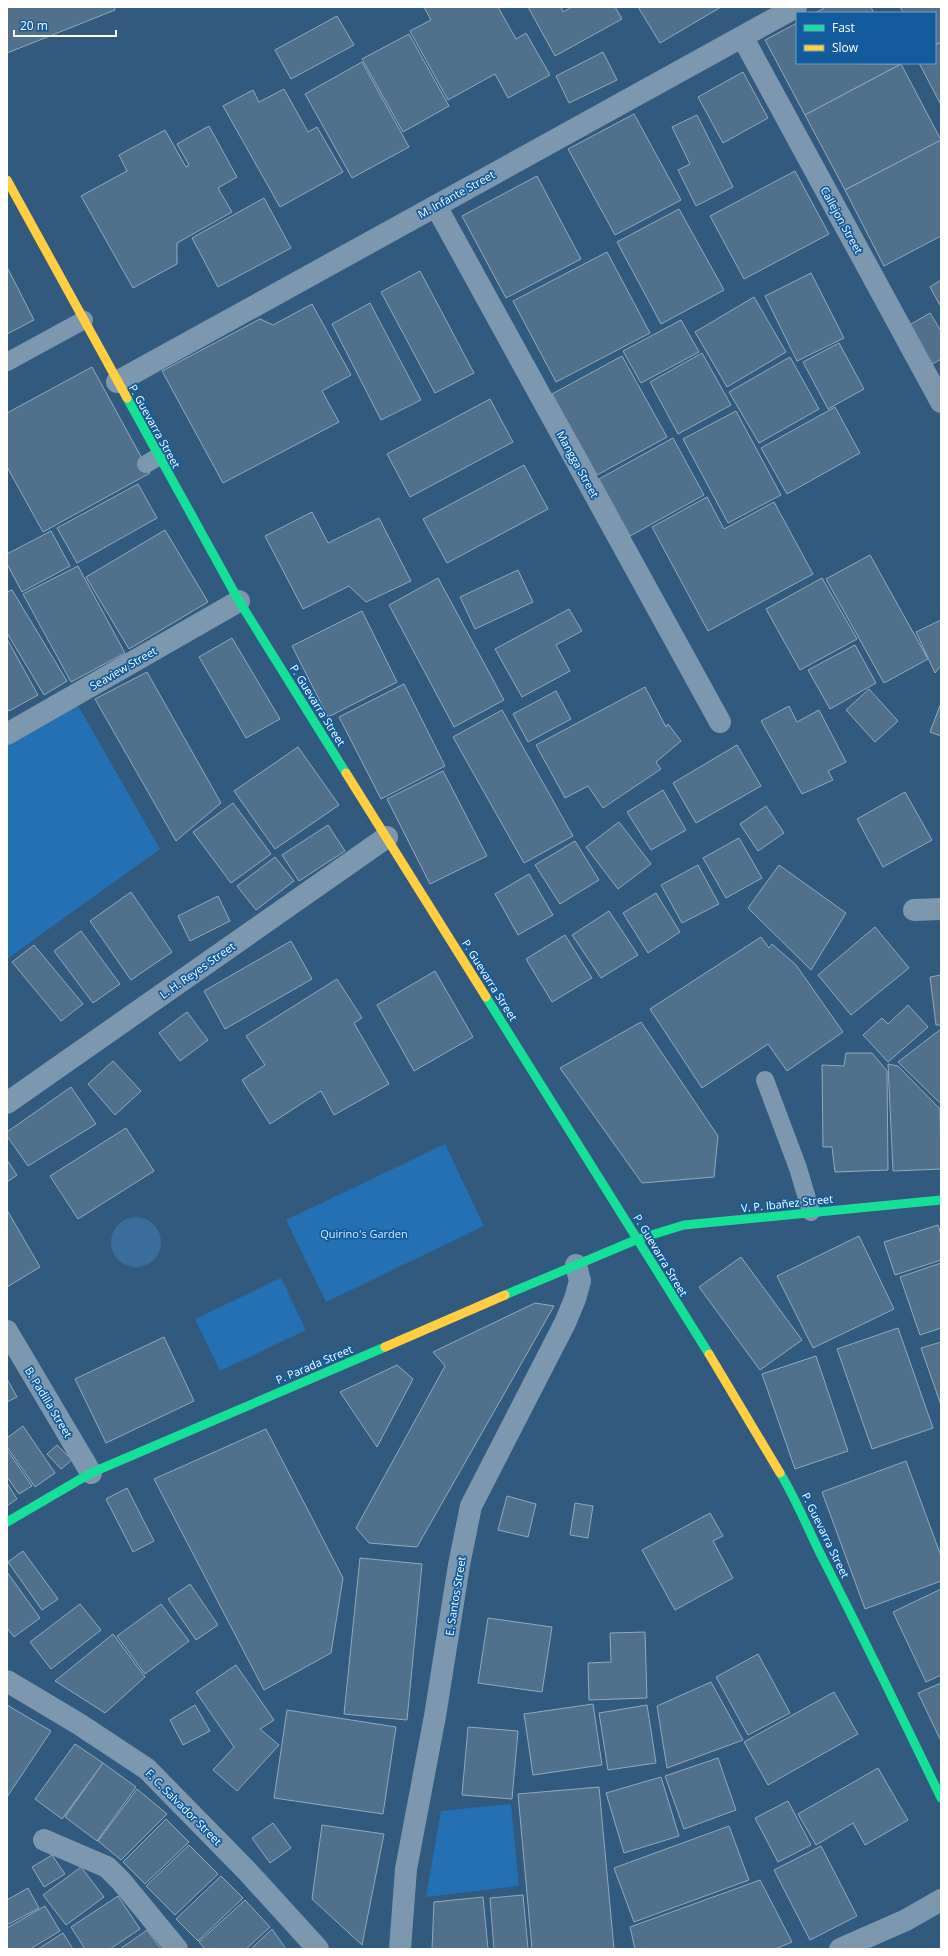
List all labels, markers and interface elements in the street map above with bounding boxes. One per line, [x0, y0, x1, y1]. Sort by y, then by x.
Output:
scale bar [14, 12, 116, 38]
legend [796, 12, 936, 64]
text: 20 m [20, 17, 48, 34]
text: Fast [832, 19, 855, 36]
text: Slow [832, 39, 859, 56]
street label: M. Infante Street [415, 167, 497, 221]
street label: Callejon Street [817, 184, 867, 256]
street label: P. Guevarra Street [126, 381, 184, 471]
street label: Mangga Street [553, 428, 603, 500]
street label: Seaview Street [87, 643, 159, 693]
street label: P. Guevarra Street [287, 661, 349, 749]
street label: P. Guevarra Street [459, 936, 521, 1024]
street label: L. H. Reyes Street [156, 938, 238, 1002]
street label: V. P. Ibañez Street [740, 1191, 834, 1215]
street label: P. Guevarra Street [630, 1211, 692, 1299]
park label: Quirino's Garden [320, 1226, 408, 1241]
street label: P. Parada Street [273, 1341, 355, 1387]
street label: B. Padilla Street [22, 1364, 76, 1440]
street label: P. Guevarra Street [799, 1490, 853, 1580]
street label: E. Santos Street [441, 1555, 469, 1637]
street label: F. C. Salvador Street [143, 1766, 225, 1848]

